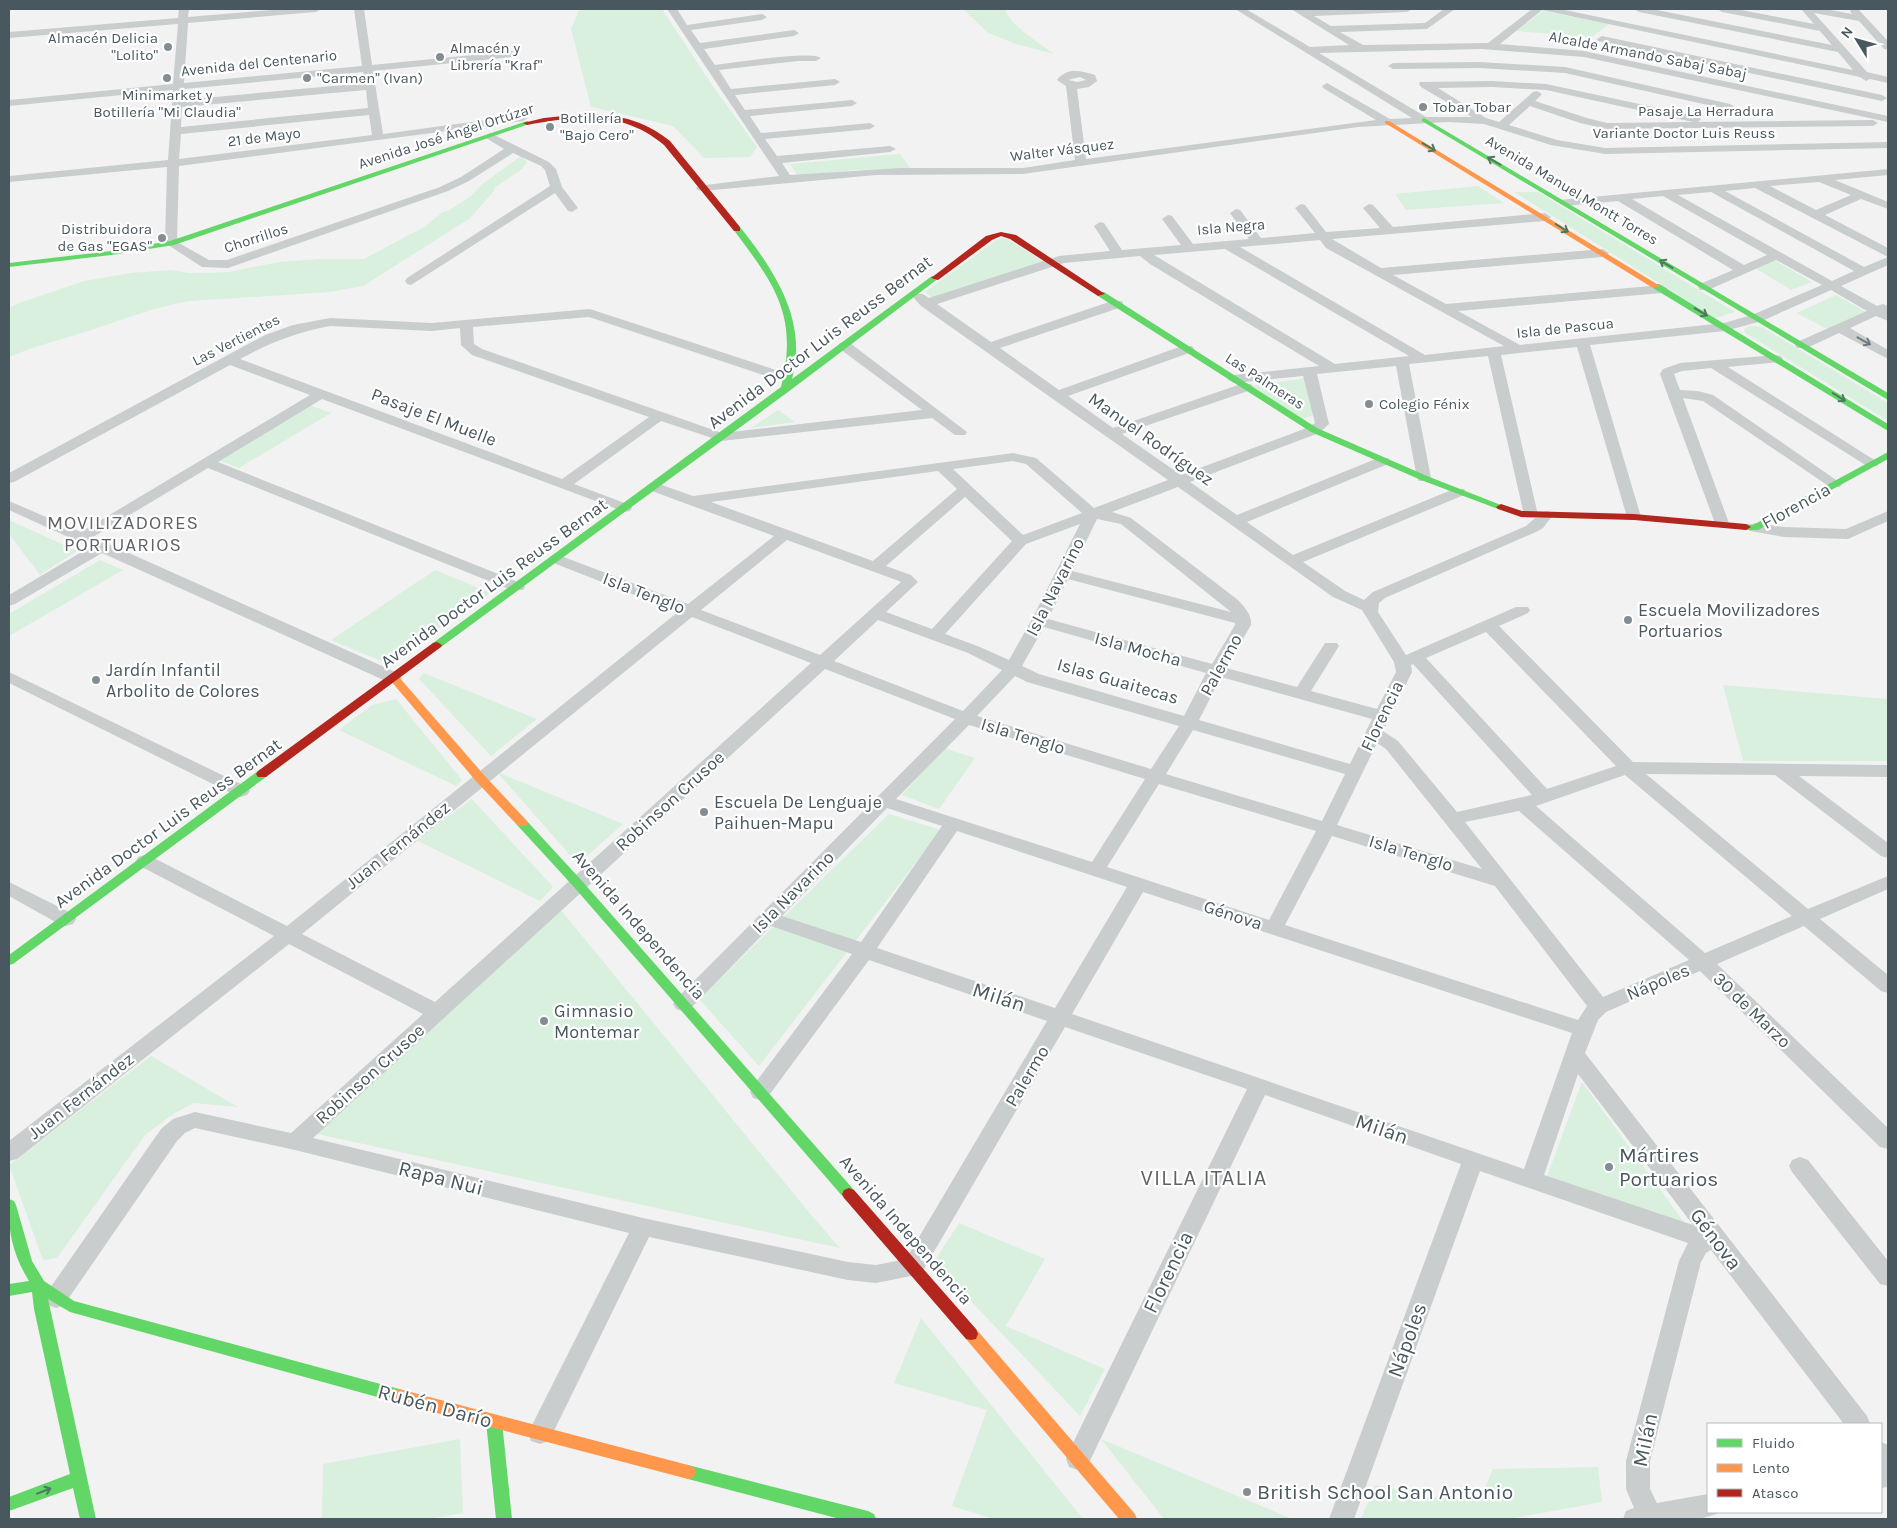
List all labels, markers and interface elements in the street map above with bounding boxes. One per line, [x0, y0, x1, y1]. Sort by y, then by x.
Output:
north arrow [1832, 15, 1882, 65]
text: N [1837, 23, 1857, 42]
street label: Alcalde Armando Sabaj Sabaj [1548, 27, 1748, 83]
place label: Almacén Delicia "Lolito" [48, 29, 158, 64]
place label: Almacén y Librería "Kraf" [450, 39, 543, 74]
marker: Almacén Delicia "Lolito" [162, 41, 174, 53]
street label: Avenida del Centenario [180, 46, 338, 80]
marker: Almacén y Librería "Kraf" [434, 51, 446, 63]
place label: "Carmen" (Ivan) [317, 69, 423, 87]
marker: Minimarket y Botillería "Mi Claudia" [161, 72, 173, 84]
marker: "Carmen" (Ivan) [301, 72, 313, 84]
place label: Minimarket y Botillería "Mi Claudia" [93, 86, 241, 121]
place label: Tobar Tobar [1433, 98, 1511, 116]
street label: Avenida José Ángel Ortúzar [356, 99, 537, 173]
marker: Tobar Tobar [1417, 101, 1429, 113]
street label: Pasaje La Herradura [1638, 102, 1774, 120]
place label: Botillería "Bajo Cero" [560, 109, 634, 144]
marker: Botillería "Bajo Cero" [544, 121, 556, 133]
street label: 21 de Mayo [226, 124, 302, 150]
street label: Variante Doctor Luis Reuss [1593, 124, 1775, 142]
street label: Avenida Manuel Montt Torres [1482, 131, 1662, 249]
street label: Walter Vásquez [1009, 135, 1115, 165]
one-way arrow [1421, 142, 1435, 152]
one-way arrow [1487, 155, 1502, 165]
street label: Isla Negra [1196, 215, 1266, 239]
street label: Chorrillos [222, 219, 290, 257]
place label: Distribuidora de Gas "EGAS" [58, 220, 152, 255]
one-way arrow [1555, 223, 1569, 233]
marker: Distribuidora de Gas "EGAS" [156, 232, 168, 244]
street label: Avenida Doctor Luis Reuss Bernat [704, 250, 937, 434]
one-way arrow [1660, 258, 1674, 268]
one-way arrow [1693, 308, 1707, 318]
street label: Las Vertientes [189, 310, 283, 370]
street label: Isla de Pascua [1515, 314, 1615, 342]
one-way arrow [1856, 337, 1871, 347]
street label: Las Palmeras [1222, 349, 1308, 413]
street label: Pasaje El Muelle [368, 383, 500, 451]
street label: Manuel Rodríguez [1084, 388, 1218, 490]
one-way arrow [1832, 393, 1846, 403]
place label: Colegio Fénix [1379, 395, 1470, 413]
marker: Colegio Fénix [1363, 398, 1375, 410]
street label: Florencia [1758, 478, 1834, 534]
street label: Avenida Doctor Luis Reuss Bernat [376, 493, 612, 673]
district label: MOVILIZADORES PORTUARIOS [47, 512, 199, 556]
street label: Isla Navarino [1021, 534, 1089, 640]
street label: Isla Tenglo [600, 567, 688, 619]
place label: Escuela Movilizadores Portuarios [1638, 599, 1820, 642]
marker: Escuela Movilizadores Portuarios [1622, 614, 1634, 626]
street label: Isla Mocha [1092, 627, 1184, 671]
street label: Palermo [1195, 630, 1247, 700]
street label: Islas Guaitecas [1055, 653, 1181, 709]
place label: Jardín Infantil Arbolito de Colores [106, 659, 260, 702]
marker: Jardín Infantil Arbolito de Colores [90, 674, 102, 686]
street label: Florencia [1356, 677, 1408, 755]
street label: Isla Tenglo [978, 713, 1068, 759]
street label: Avenida Doctor Luis Reuss Bernat [50, 733, 286, 913]
street label: Robinson Crusoe [611, 746, 729, 856]
place label: Escuela De Lenguaje Paihuen-Mapu [714, 791, 882, 834]
street label: Juan Fernández [341, 796, 455, 894]
marker: Escuela De Lenguaje Paihuen-Mapu [698, 806, 710, 818]
street label: Isla Tenglo [1366, 830, 1456, 876]
street label: Avenida Independencia [568, 846, 710, 1004]
street label: Isla Navarino [747, 846, 839, 938]
street label: Génova [1201, 895, 1265, 935]
street label: Nápoles [1623, 959, 1693, 1005]
street label: 30 de Marzo [1708, 967, 1796, 1053]
street label: Milán [970, 977, 1028, 1017]
place label: Gimnasio Montemar [554, 1000, 640, 1043]
marker: Gimnasio Montemar [538, 1015, 550, 1027]
street label: Robinson Crusoe [311, 1019, 429, 1129]
street label: Palermo [1000, 1041, 1054, 1111]
street label: Juan Fernández [24, 1048, 138, 1144]
street label: Milán [1352, 1109, 1412, 1149]
place label: Mártires Portuarios [1619, 1143, 1718, 1191]
street label: Avenida Independencia [835, 1151, 977, 1309]
street label: Rapa Nui [396, 1156, 486, 1200]
marker: Mártires Portuarios [1603, 1161, 1615, 1173]
district label: VILLA ITALIA [1141, 1165, 1267, 1191]
street label: Génova [1685, 1204, 1747, 1274]
street label: Florencia [1138, 1227, 1198, 1317]
street label: Nápoles [1382, 1300, 1432, 1380]
street label: Rubén Darío [375, 1379, 495, 1433]
street label: Milán [1628, 1411, 1662, 1469]
legend [1707, 1423, 1882, 1513]
text: Fluido [1752, 1434, 1795, 1452]
text: Lento [1752, 1459, 1790, 1477]
place label: British School San Antonio [1257, 1480, 1513, 1504]
text: Atasco [1752, 1484, 1798, 1502]
one-way arrow [35, 1486, 51, 1495]
marker: British School San Antonio [1241, 1486, 1253, 1498]

